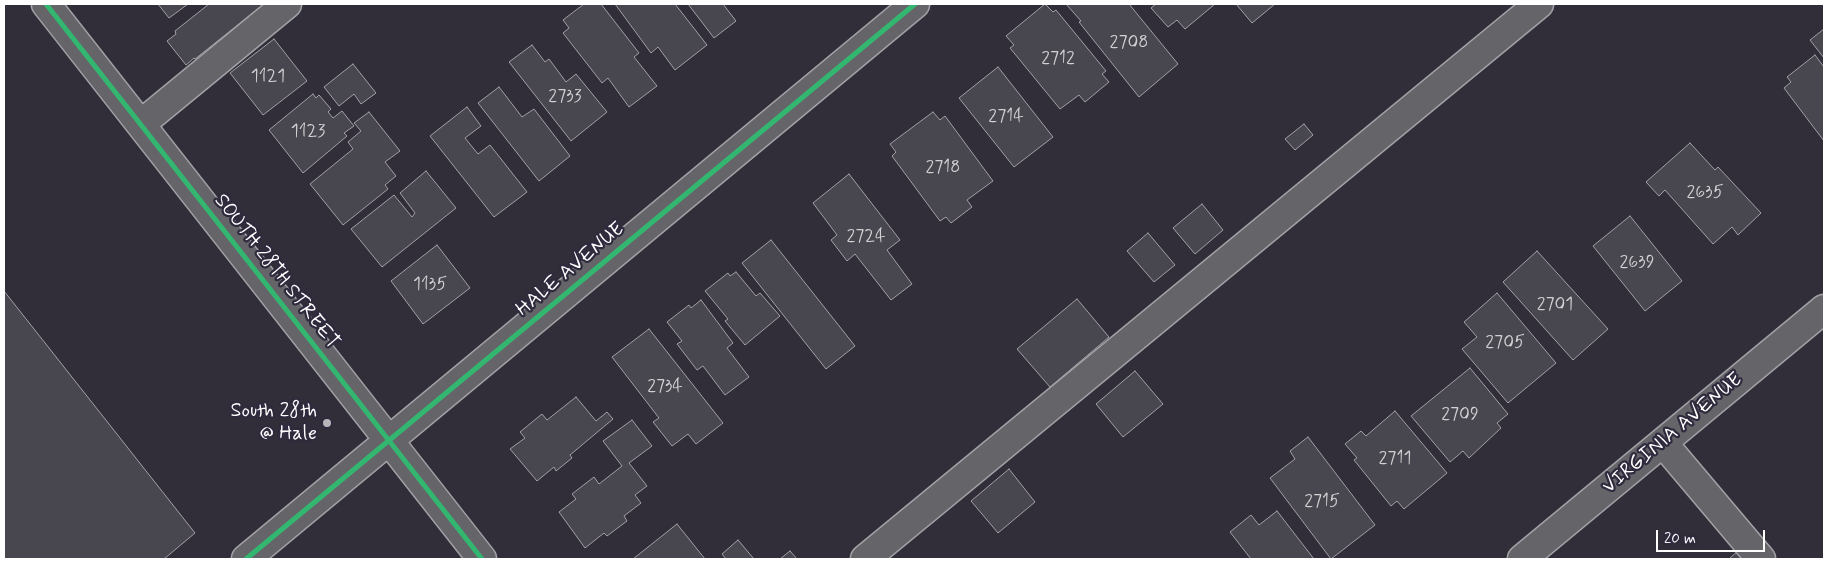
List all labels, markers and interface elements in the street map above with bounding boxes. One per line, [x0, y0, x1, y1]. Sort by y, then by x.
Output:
house number: 2708 [1110, 32, 1148, 54]
house number: 2712 [1041, 48, 1075, 70]
house number: 1121 [251, 66, 285, 88]
house number: 2733 [548, 86, 582, 108]
house number: 2714 [988, 106, 1024, 128]
house number: 1123 [291, 121, 325, 143]
house number: 2718 [925, 157, 961, 179]
house number: 2635 [1687, 182, 1723, 204]
street label: SOUTH 28TH STREET [208, 190, 344, 354]
street label: HALE AVENUE [512, 218, 630, 322]
house number: 2724 [846, 226, 886, 248]
house number: 2639 [1620, 252, 1654, 274]
house number: 1135 [413, 274, 447, 296]
house number: 2701 [1537, 294, 1573, 316]
house number: 2705 [1485, 332, 1525, 354]
street label: VIRGINIA AVENUE [1598, 368, 1748, 500]
house number: 2734 [647, 376, 683, 398]
place label: South 28th @ Hale [231, 400, 317, 447]
house number: 2709 [1441, 404, 1479, 426]
marker: South 28th @ Hale [321, 417, 333, 429]
house number: 2711 [1379, 448, 1411, 470]
house number: 2715 [1304, 491, 1340, 513]
scale bar [1658, 520, 1767, 552]
text: 20 m [1664, 529, 1696, 549]

